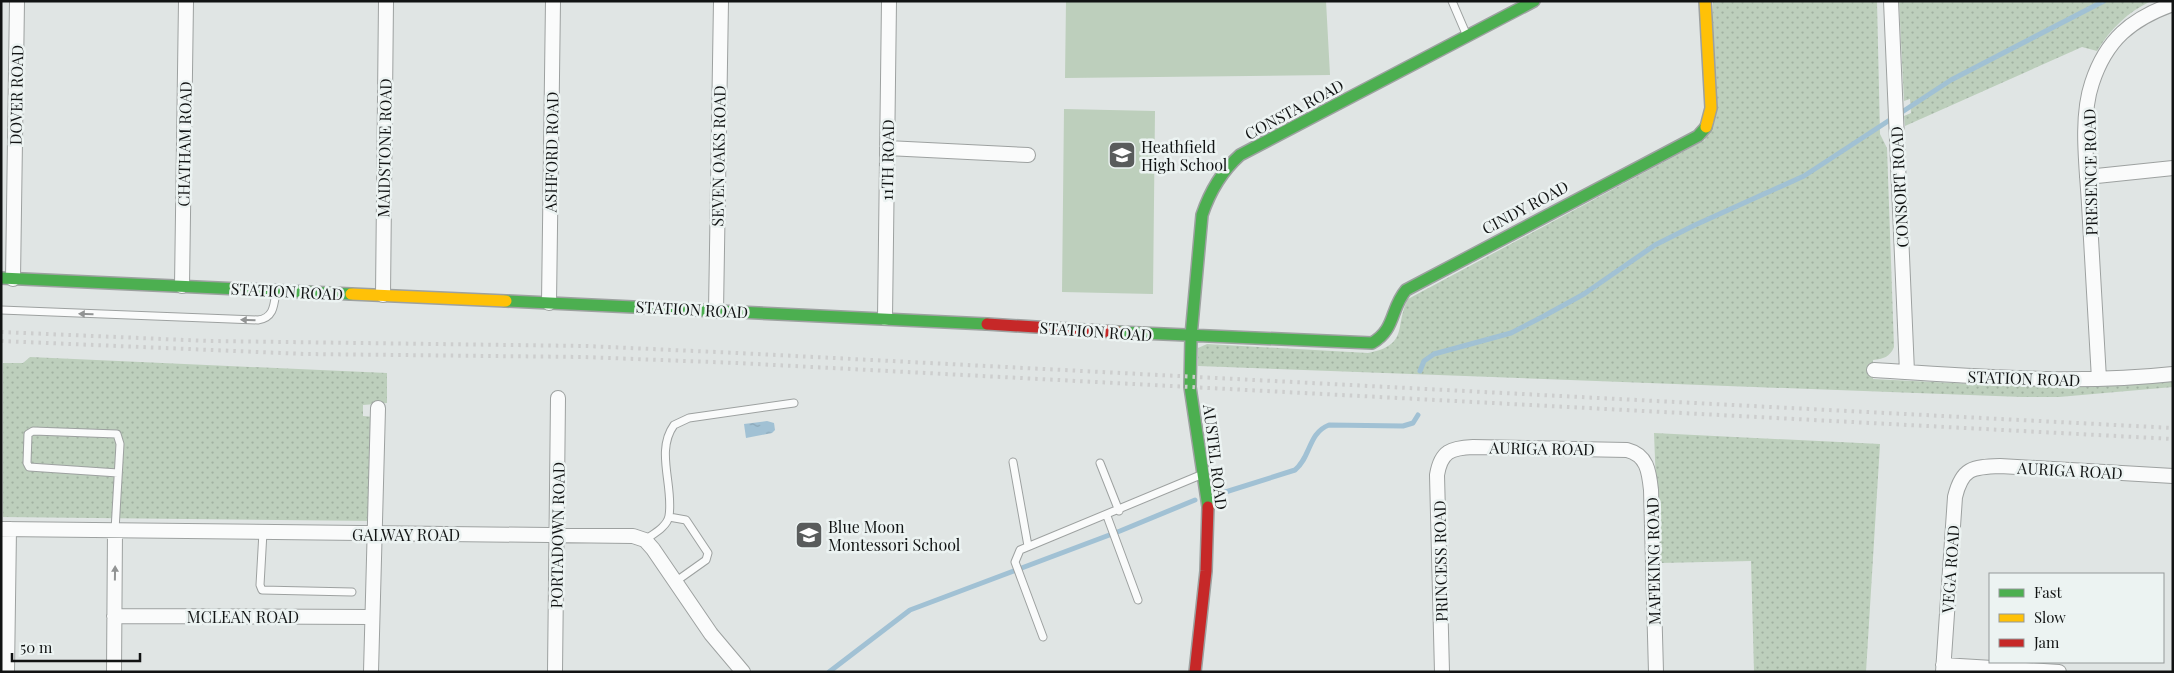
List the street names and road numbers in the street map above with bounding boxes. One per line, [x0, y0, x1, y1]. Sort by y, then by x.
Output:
street label: DOVER ROAD [5, 45, 27, 145]
street label: CONSTA ROAD [1241, 74, 1347, 144]
street label: MAIDSTONE ROAD [372, 78, 396, 218]
street label: CHATHAM ROAD [172, 81, 196, 207]
street label: SEVEN OAKS ROAD [706, 85, 730, 227]
street label: ASHFORD ROAD [539, 91, 563, 214]
street label: PRESENCE ROAD [2078, 108, 2102, 236]
street label: 11TH ROAD [876, 119, 898, 201]
street label: CONSORT ROAD [1885, 126, 1913, 248]
street label: CINDY ROAD [1478, 175, 1572, 239]
street label: STATION ROAD [230, 278, 344, 304]
street label: STATION ROAD [635, 296, 749, 322]
street label: STATION ROAD [1039, 317, 1153, 345]
street label: STATION ROAD [1967, 366, 2081, 390]
street label: AUSTEL ROAD [1199, 402, 1233, 511]
street label: AURIGA ROAD [1488, 437, 1595, 459]
street label: AURIGA ROAD [2016, 457, 2123, 483]
street label: PORTADOWN ROAD [545, 462, 569, 608]
street label: MAFEKING ROAD [1641, 497, 1665, 625]
street label: PRINCESS ROAD [1428, 500, 1452, 622]
street label: GALWAY ROAD [352, 524, 460, 545]
street label: VEGA ROAD [1936, 524, 1964, 615]
street label: MCLEAN ROAD [187, 606, 299, 627]

